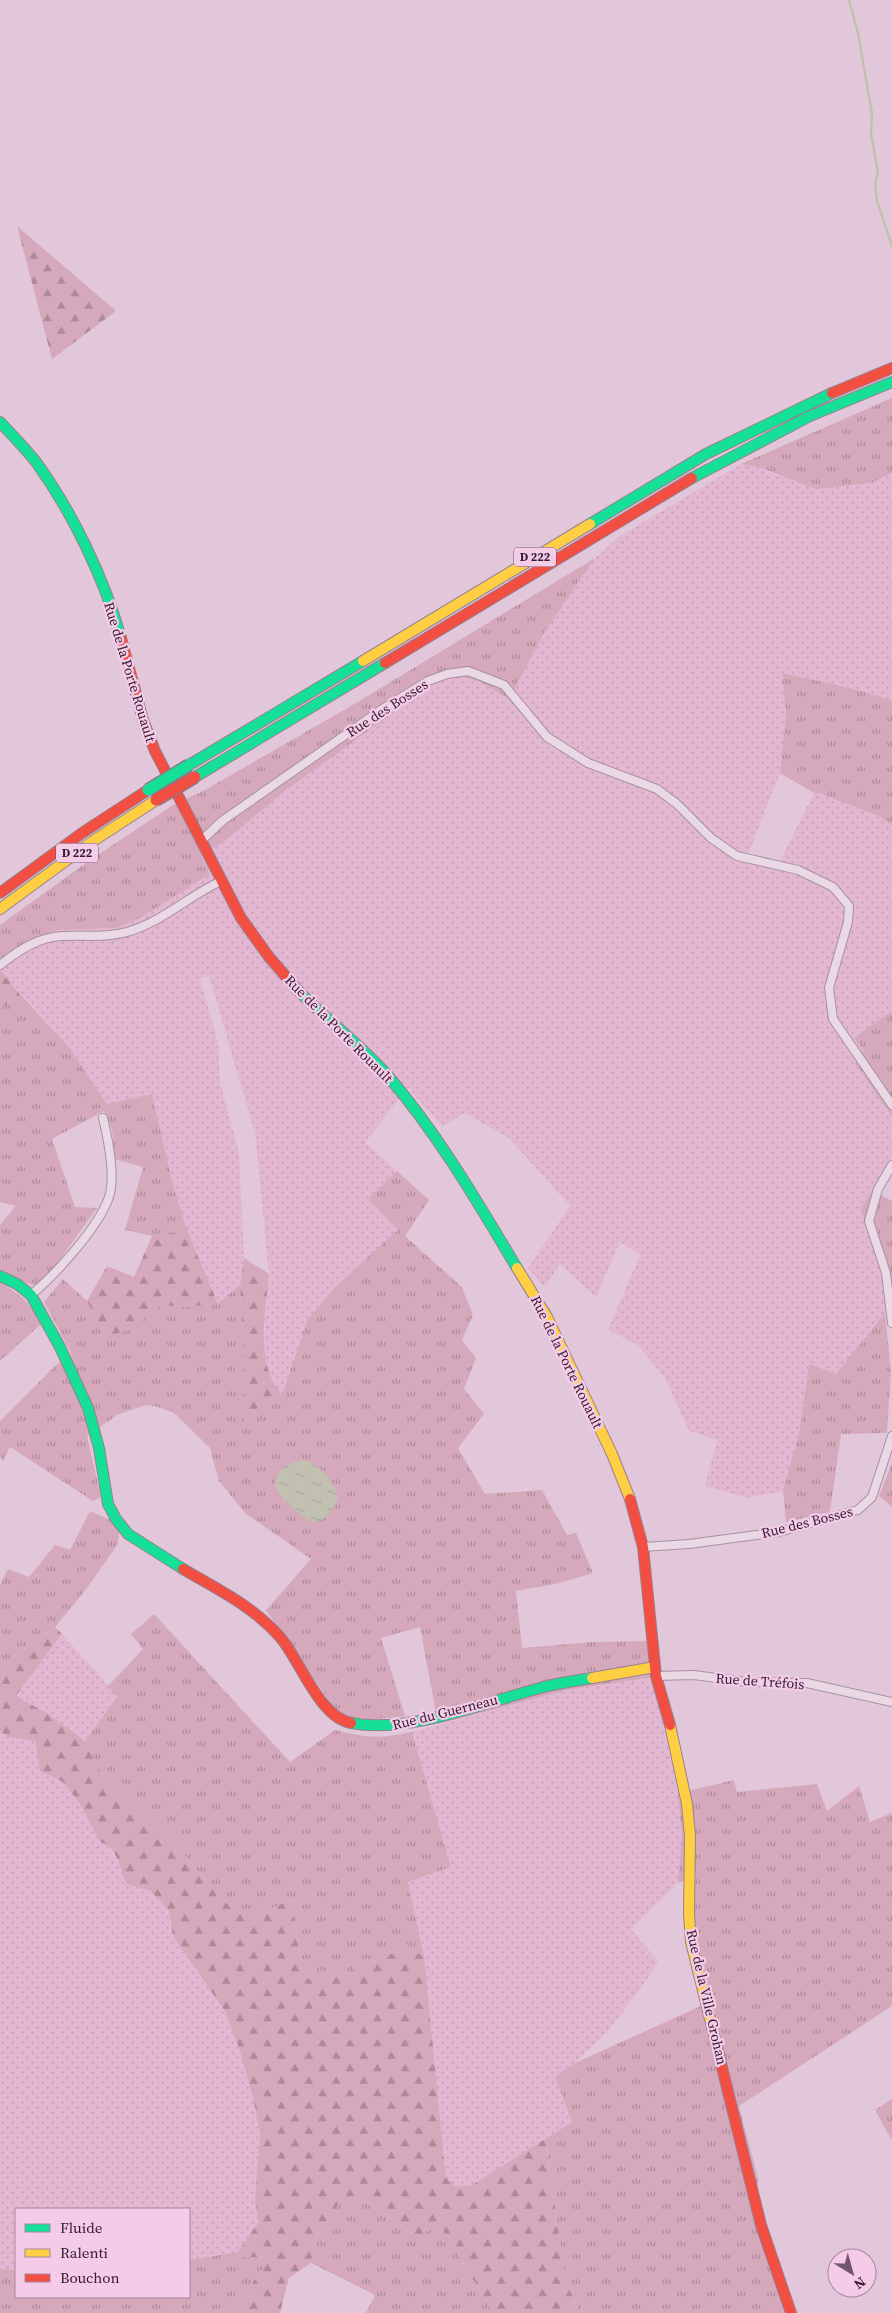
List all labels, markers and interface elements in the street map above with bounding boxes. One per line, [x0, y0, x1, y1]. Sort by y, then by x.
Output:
road number: D 222 [514, 548, 556, 566]
street label: Rue de la Porte Rouault [99, 599, 161, 745]
street label: Rue des Bosses [342, 674, 432, 742]
road number: D 222 [56, 844, 98, 862]
street label: Rue de la Porte Rouault [280, 970, 398, 1088]
street label: Rue de la Porte Rouault [526, 1292, 608, 1432]
street label: Rue des Bosses [759, 1501, 855, 1543]
street label: Rue de Tréfois [715, 1668, 805, 1694]
street label: Rue du Guerneau [390, 1689, 500, 1735]
street label: Rue de la Ville Grohan [682, 1927, 732, 2067]
legend [15, 2208, 190, 2298]
text: Fluide [60, 2217, 103, 2238]
text: Ralenti [60, 2242, 108, 2263]
north arrow [827, 2248, 877, 2298]
text: Bouchon [60, 2267, 120, 2288]
text: N [850, 2272, 870, 2294]

